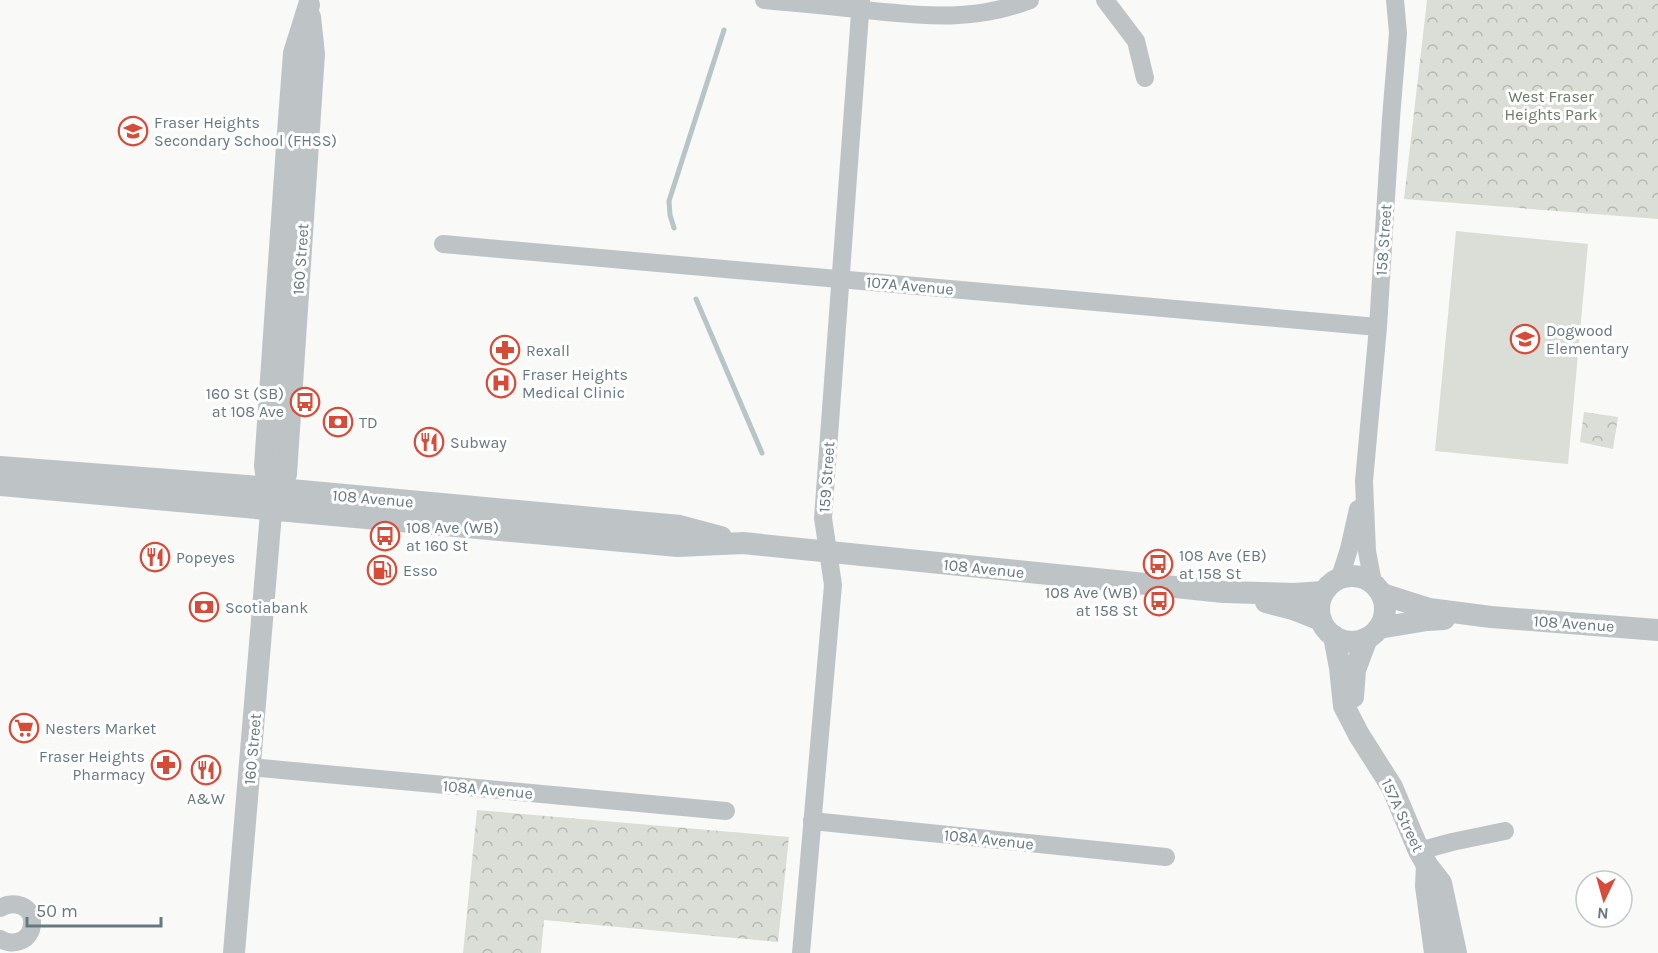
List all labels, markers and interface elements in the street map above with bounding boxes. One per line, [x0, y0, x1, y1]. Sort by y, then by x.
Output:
park label: West Fraser Heights Park [1504, 87, 1598, 124]
place label: Fraser Heights Secondary School (FHSS) [154, 113, 337, 150]
school or university icon: Fraser Heights Secondary School (FHSS) [117, 115, 149, 147]
street label: 158 Street [1372, 204, 1395, 277]
street label: 160 Street [289, 223, 312, 295]
street label: 107A Avenue [865, 272, 955, 299]
place label: Dogwood Elementary [1546, 321, 1629, 358]
school or university icon: Dogwood Elementary [1509, 323, 1541, 355]
pharmacy icon: Rexall [489, 334, 521, 366]
place label: Rexall [526, 341, 570, 360]
place label: Fraser Heights Medical Clinic [522, 365, 628, 402]
hospital icon: Fraser Heights Medical Clinic [485, 367, 517, 399]
place label: 160 St (SB) at 108 Ave [206, 384, 284, 421]
bus stop icon: 160 St (SB) at 108 Ave [289, 386, 321, 418]
bank icon: TD [322, 406, 354, 438]
place label: TD [359, 413, 378, 432]
restaurant icon: Subway [413, 426, 445, 458]
place label: Subway [450, 433, 507, 452]
street label: 159 Street [815, 441, 838, 513]
street label: 108 Avenue [332, 486, 414, 511]
place label: 108 Ave (WB) at 160 St [406, 518, 499, 555]
bus stop icon: 108 Ave (WB) at 160 St [369, 520, 401, 552]
restaurant icon: Popeyes [139, 541, 171, 573]
place label: 108 Ave (EB) at 158 St [1179, 546, 1267, 583]
place label: Popeyes [176, 548, 235, 567]
bus stop icon: 108 Ave (EB) at 158 St [1142, 548, 1174, 580]
fuel station icon: Esso [366, 554, 398, 586]
street label: 108 Avenue [943, 555, 1025, 582]
place label: Esso [403, 561, 438, 580]
place label: 108 Ave (WB) at 158 St [1045, 583, 1138, 620]
bus stop icon: 108 Ave (WB) at 158 St [1143, 585, 1175, 617]
bank icon: Scotiabank [188, 591, 220, 623]
place label: Scotiabank [225, 598, 308, 617]
street label: 108 Avenue [1533, 611, 1615, 636]
supermarket icon: Nesters Market [8, 712, 40, 744]
street label: 160 Street [240, 713, 265, 786]
place label: Nesters Market [45, 719, 156, 738]
place label: Fraser Heights Pharmacy [39, 747, 146, 784]
pharmacy icon: Fraser Heights Pharmacy [150, 749, 182, 781]
restaurant icon: A&W [190, 754, 222, 786]
street label: 108A Avenue [442, 776, 534, 803]
street label: 157A Street [1377, 776, 1428, 855]
place label: A&W [187, 789, 226, 808]
street label: 108A Avenue [943, 825, 1035, 854]
north arrow [1574, 869, 1634, 929]
scale bar [27, 890, 160, 928]
text: 50 m [36, 900, 78, 922]
text: N [1596, 903, 1609, 923]

